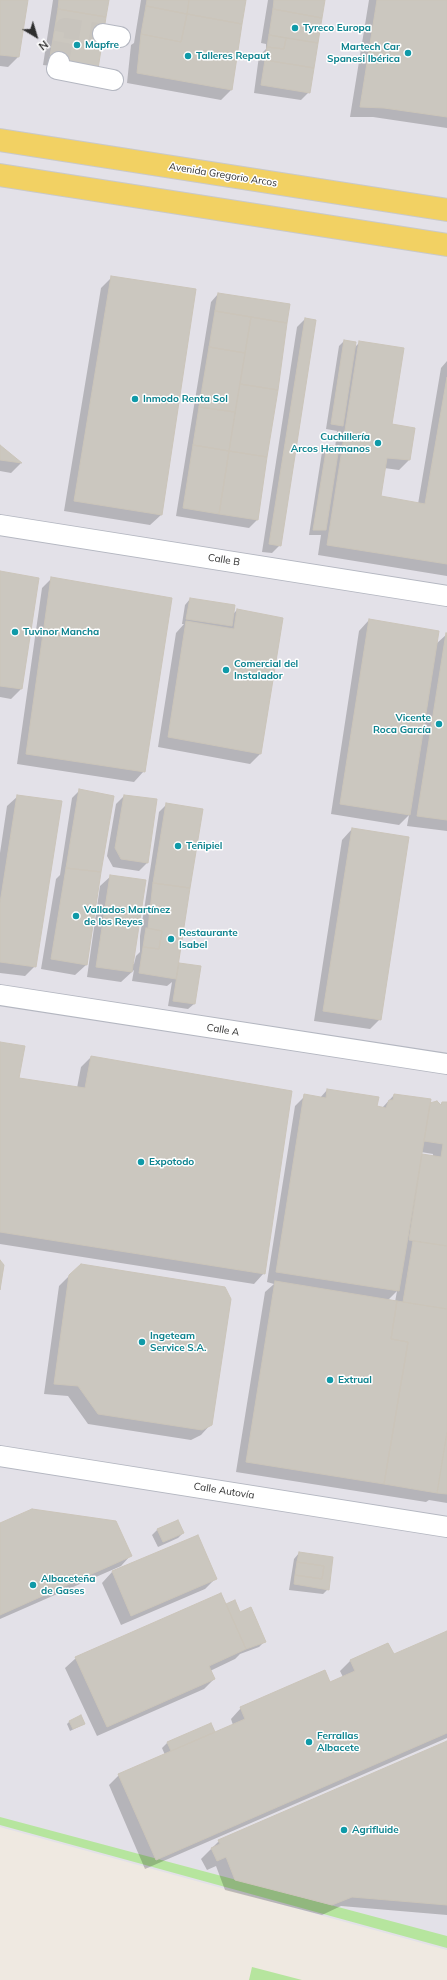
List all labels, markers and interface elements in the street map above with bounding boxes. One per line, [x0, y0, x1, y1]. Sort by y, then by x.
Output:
north arrow [16, 16, 56, 56]
place label: Tyreco Europa [303, 22, 371, 34]
marker: Tyreco Europa [290, 23, 300, 33]
text: N [36, 37, 51, 54]
place label: Mapfre [85, 39, 119, 51]
marker: Mapfre [72, 40, 82, 50]
place label: Martech Car Spanesi Ibérica [327, 41, 400, 64]
marker: Martech Car Spanesi Ibérica [403, 48, 413, 58]
place label: Talleres Repaut [196, 50, 270, 62]
marker: Talleres Repaut [183, 51, 193, 61]
street label: Avenida Gregorio Arcos [168, 161, 278, 189]
place label: Inmodo Renta Sol [143, 393, 228, 405]
marker: Inmodo Renta Sol [130, 394, 140, 404]
place label: Cuchillería Arcos Hermanos [291, 431, 370, 454]
marker: Cuchillería Arcos Hermanos [373, 438, 383, 448]
street label: Calle B [207, 552, 241, 568]
place label: Tuvinor Mancha [23, 626, 99, 638]
marker: Tuvinor Mancha [10, 627, 20, 637]
place label: Comercial del Instalador [234, 658, 298, 682]
marker: Comercial del Instalador [221, 665, 231, 675]
place label: Vicente Roca García [373, 712, 431, 736]
marker: Vicente Roca García [434, 719, 444, 729]
place label: Teñipiel [186, 840, 222, 852]
marker: Teñipiel [173, 841, 183, 851]
place label: Vallados Martínez de los Reyes [84, 904, 170, 928]
marker: Vallados Martínez de los Reyes [71, 911, 81, 921]
place label: Restaurante Isabel [179, 927, 238, 950]
marker: Restaurante Isabel [166, 934, 176, 944]
street label: Calle A [206, 1022, 240, 1038]
place label: Expotodo [149, 1156, 194, 1168]
marker: Expotodo [136, 1157, 146, 1167]
place label: Ingeteam Service S.A. [150, 1330, 207, 1354]
marker: Ingeteam Service S.A. [137, 1337, 147, 1347]
place label: Extrual [338, 1374, 372, 1386]
marker: Extrual [325, 1375, 335, 1385]
street label: Calle Autovía [193, 1480, 255, 1502]
place label: Albaceteña de Gases [41, 1573, 95, 1596]
marker: Albaceteña de Gases [28, 1580, 38, 1590]
place label: Ferrallas Albacete [317, 1730, 359, 1754]
marker: Ferrallas Albacete [304, 1737, 314, 1747]
place label: Agrifluide [352, 1824, 399, 1836]
marker: Agrifluide [339, 1825, 349, 1835]

